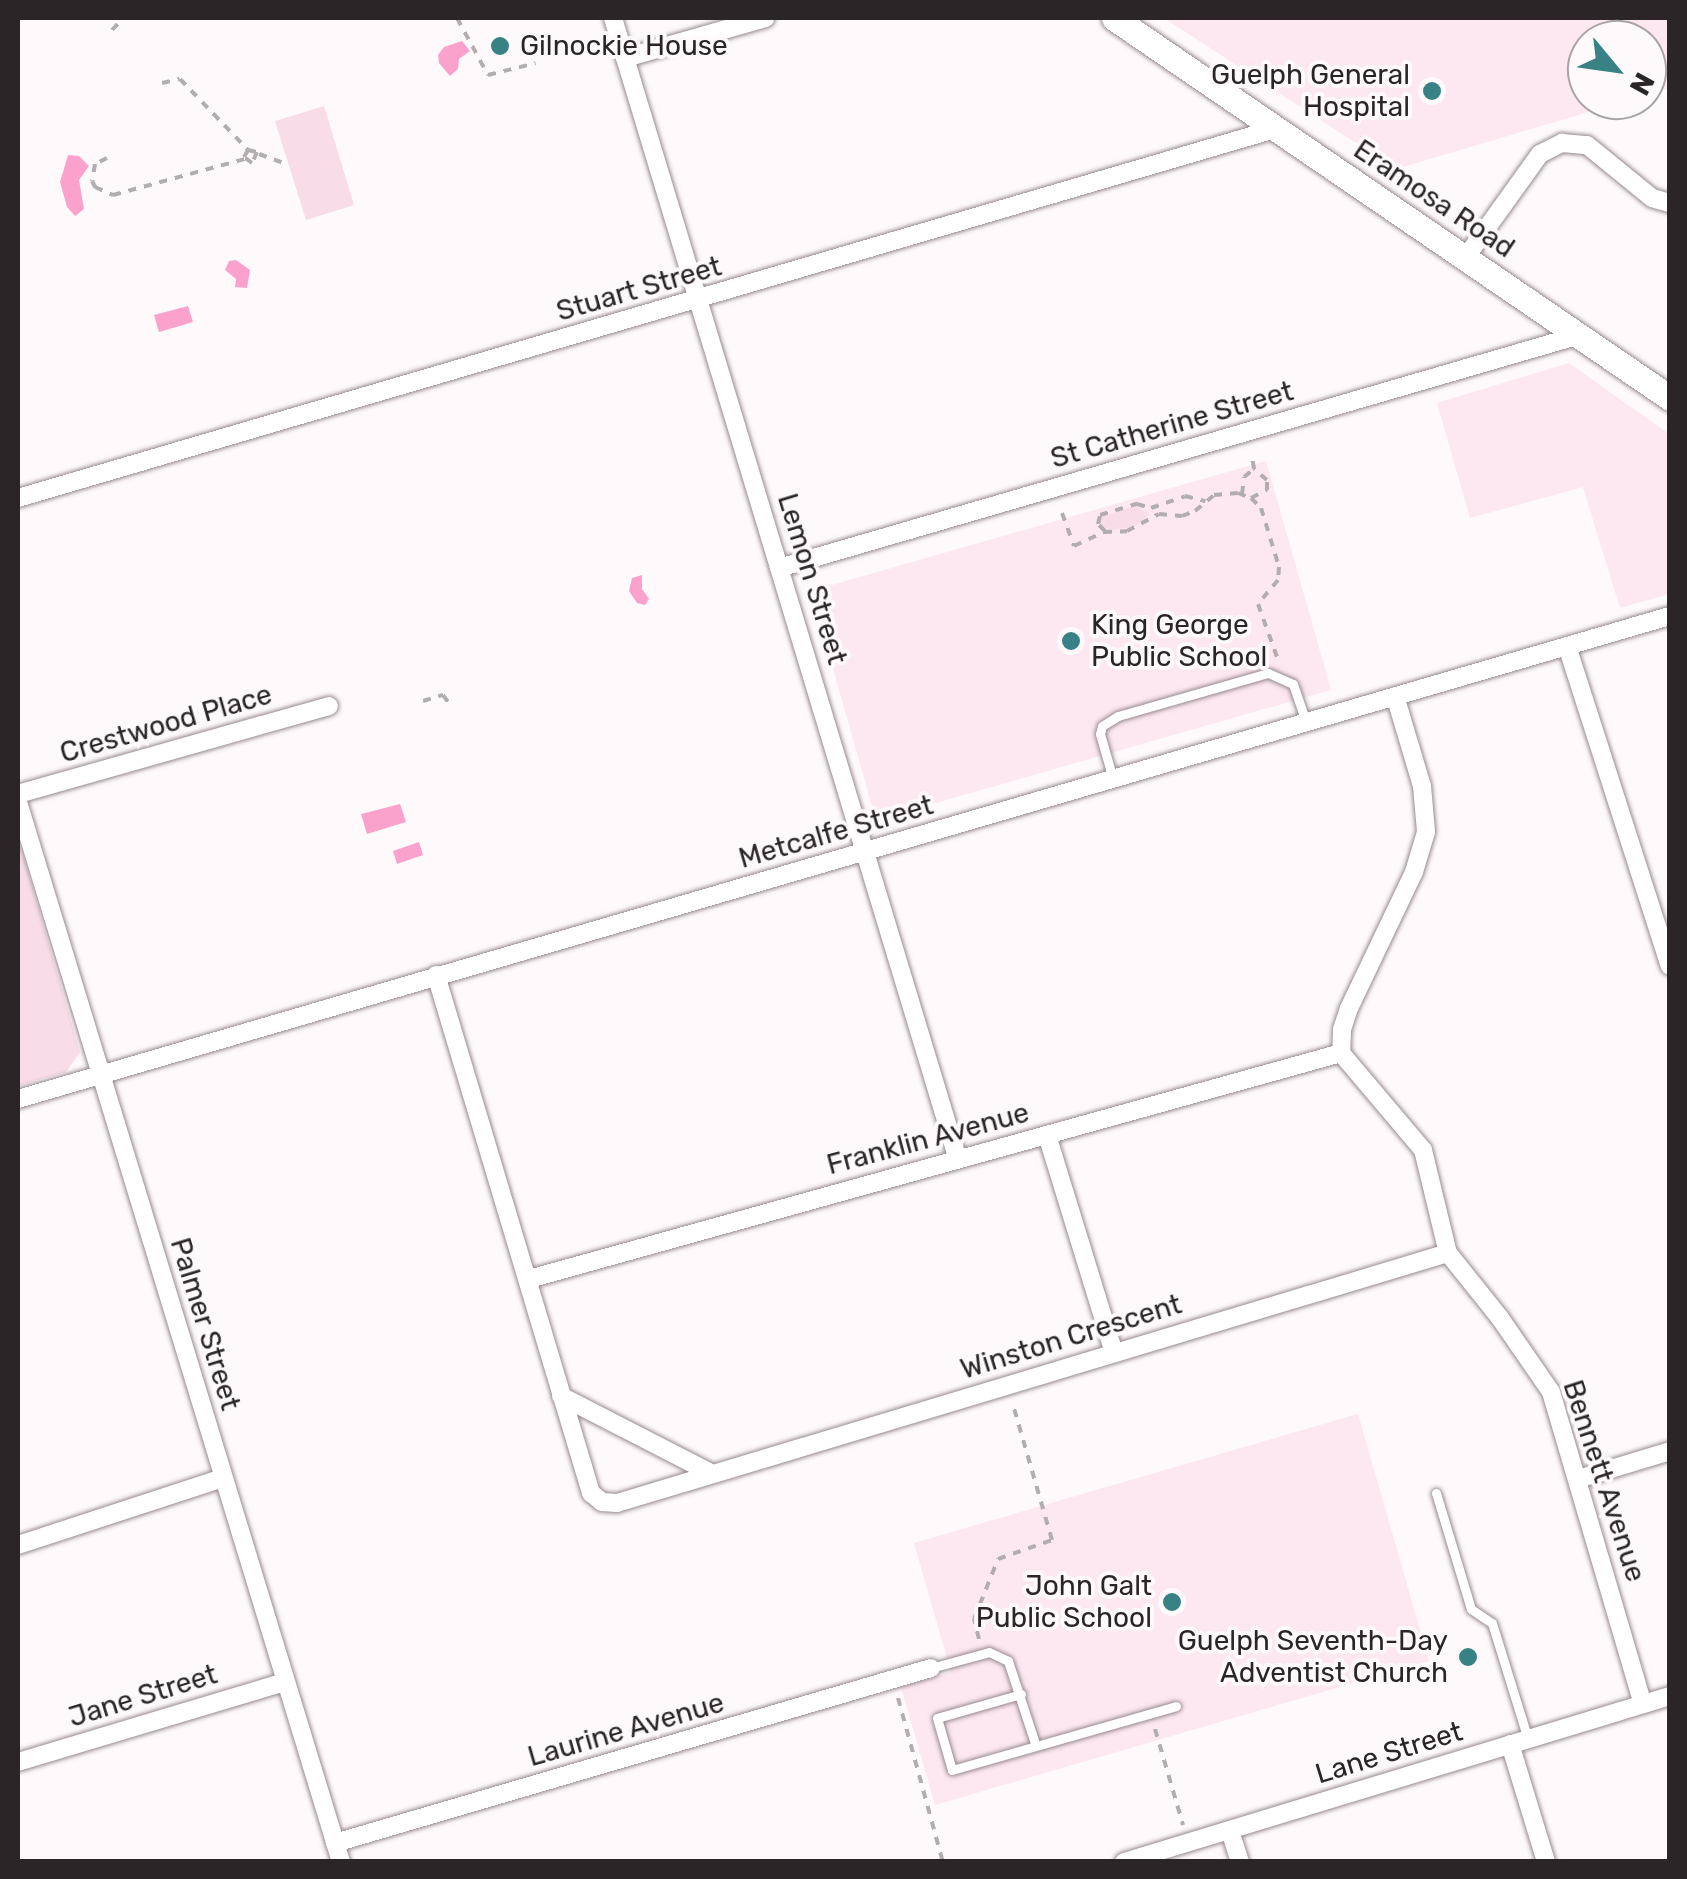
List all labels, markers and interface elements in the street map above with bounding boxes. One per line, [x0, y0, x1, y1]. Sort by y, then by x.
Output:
north arrow [1567, 20, 1667, 120]
place label: Gilnockie House [520, 29, 728, 63]
marker: Gilnockie House [489, 35, 511, 57]
place label: Guelph General Hospital [1211, 58, 1410, 124]
text: N [1623, 67, 1661, 101]
marker: Guelph General Hospital [1419, 78, 1445, 104]
street label: Eramosa Road [1347, 133, 1521, 265]
street label: Stuart Street [553, 249, 725, 329]
street label: St Catherine Street [1047, 374, 1297, 476]
street label: Lemon Street [770, 490, 854, 668]
place label: King George Public School [1091, 608, 1267, 674]
marker: King George Public School [1060, 630, 1082, 652]
street label: Crestwood Place [56, 678, 276, 770]
street label: Metcalfe Street [735, 788, 937, 876]
street label: Franklin Avenue [823, 1096, 1033, 1182]
street label: Palmer Street [163, 1234, 247, 1414]
street label: Winston Crescent [957, 1287, 1185, 1387]
street label: Bennett Avenue [1555, 1376, 1653, 1586]
place label: John Galt Public School [976, 1569, 1152, 1635]
marker: John Galt Public School [1161, 1591, 1183, 1613]
place label: Guelph Seventh-Day Adventist Church [1178, 1624, 1448, 1690]
marker: Guelph Seventh-Day Adventist Church [1457, 1646, 1479, 1668]
street label: Jane Street [65, 1657, 221, 1735]
street label: Laurine Avenue [524, 1686, 728, 1774]
street label: Lane Street [1312, 1715, 1466, 1791]

